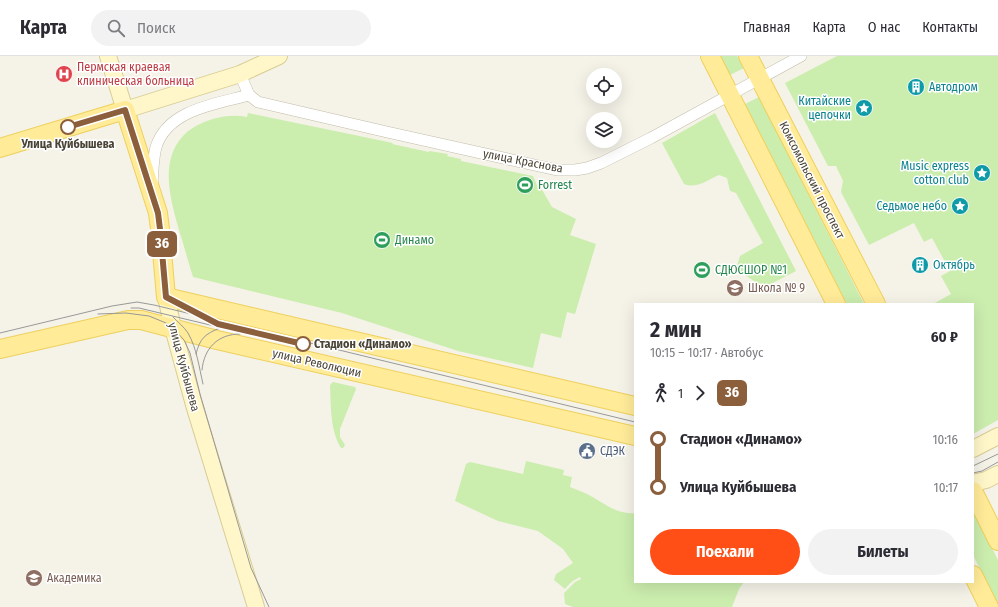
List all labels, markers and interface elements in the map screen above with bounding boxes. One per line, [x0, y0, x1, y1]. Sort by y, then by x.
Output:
search box [91, 10, 371, 46]
text: Карта [20, 16, 67, 39]
icon: search [105, 17, 127, 39]
text: Поиск [137, 19, 175, 37]
text: Главная [743, 19, 790, 36]
text: Карта [812, 19, 846, 36]
text: О нас [868, 19, 900, 36]
text: Контакты [922, 19, 978, 36]
place label: Пермская краевая клиническая больница [77, 60, 195, 88]
hospital icon: Пермская краевая клиническая больница [54, 64, 74, 84]
map controls [586, 68, 622, 148]
button: locate [586, 68, 622, 104]
building icon: Автодром [906, 77, 926, 97]
place label: Автодром [929, 80, 978, 94]
place label: Китайские цепочки [798, 94, 851, 122]
place icon: Китайские цепочки [854, 98, 874, 118]
button: layers [586, 112, 622, 148]
marker: Улица Куйбышева [60, 119, 76, 135]
street label: Комсомольский проспект [776, 119, 848, 241]
place label: Улица Куйбышева [20, 137, 115, 151]
street label: улица Краснова [482, 146, 564, 176]
place label: Music express cotton club [901, 159, 969, 187]
place icon: Music express cotton club [972, 163, 992, 183]
sports icon: Forrest [515, 175, 535, 195]
place label: Forrest [538, 178, 572, 192]
place icon: Седьмое небо [950, 196, 970, 216]
place label: Седьмое небо [877, 199, 947, 213]
sports icon: Динамо [372, 230, 392, 250]
line badge: 36 [144, 231, 180, 257]
place label: Динамо [394, 233, 434, 247]
text: 36 [155, 235, 169, 252]
building icon: Октябрь [910, 255, 930, 275]
place label: Октябрь [933, 258, 975, 272]
sports icon: СДЮСШОР №1 [692, 260, 712, 280]
place label: СДЮСШОР №1 [715, 263, 787, 277]
school or university icon: Школа № 9 [725, 278, 745, 298]
place label: Школа № 9 [748, 281, 805, 295]
text: 2 мин [650, 316, 702, 343]
street label: улица Куйбышева [165, 321, 203, 413]
text: 60 ₽ [931, 328, 958, 346]
marker: Стадион «Динамо» [295, 336, 311, 352]
place label: Стадион «Динамо» [314, 337, 412, 351]
text: 10:15 – 10:17 · Автобус [650, 345, 764, 360]
street label: улица Революции [271, 346, 363, 380]
icon: walk [650, 382, 672, 404]
icon: forward [689, 382, 711, 404]
text: 36 [725, 384, 739, 401]
text: 1 [678, 386, 683, 401]
text: Стадион «Динамо» [680, 430, 802, 448]
text: 10:16 [932, 432, 958, 447]
public building icon: СДЭК [577, 441, 597, 461]
place label: СДЭК [600, 444, 626, 458]
text: Улица Куйбышева [680, 478, 796, 496]
text: 10:17 [934, 480, 958, 495]
button: Поехали [650, 529, 800, 575]
button: Билеты [808, 529, 958, 575]
school or university icon: Академика [24, 568, 44, 588]
place label: Академика [47, 571, 102, 585]

